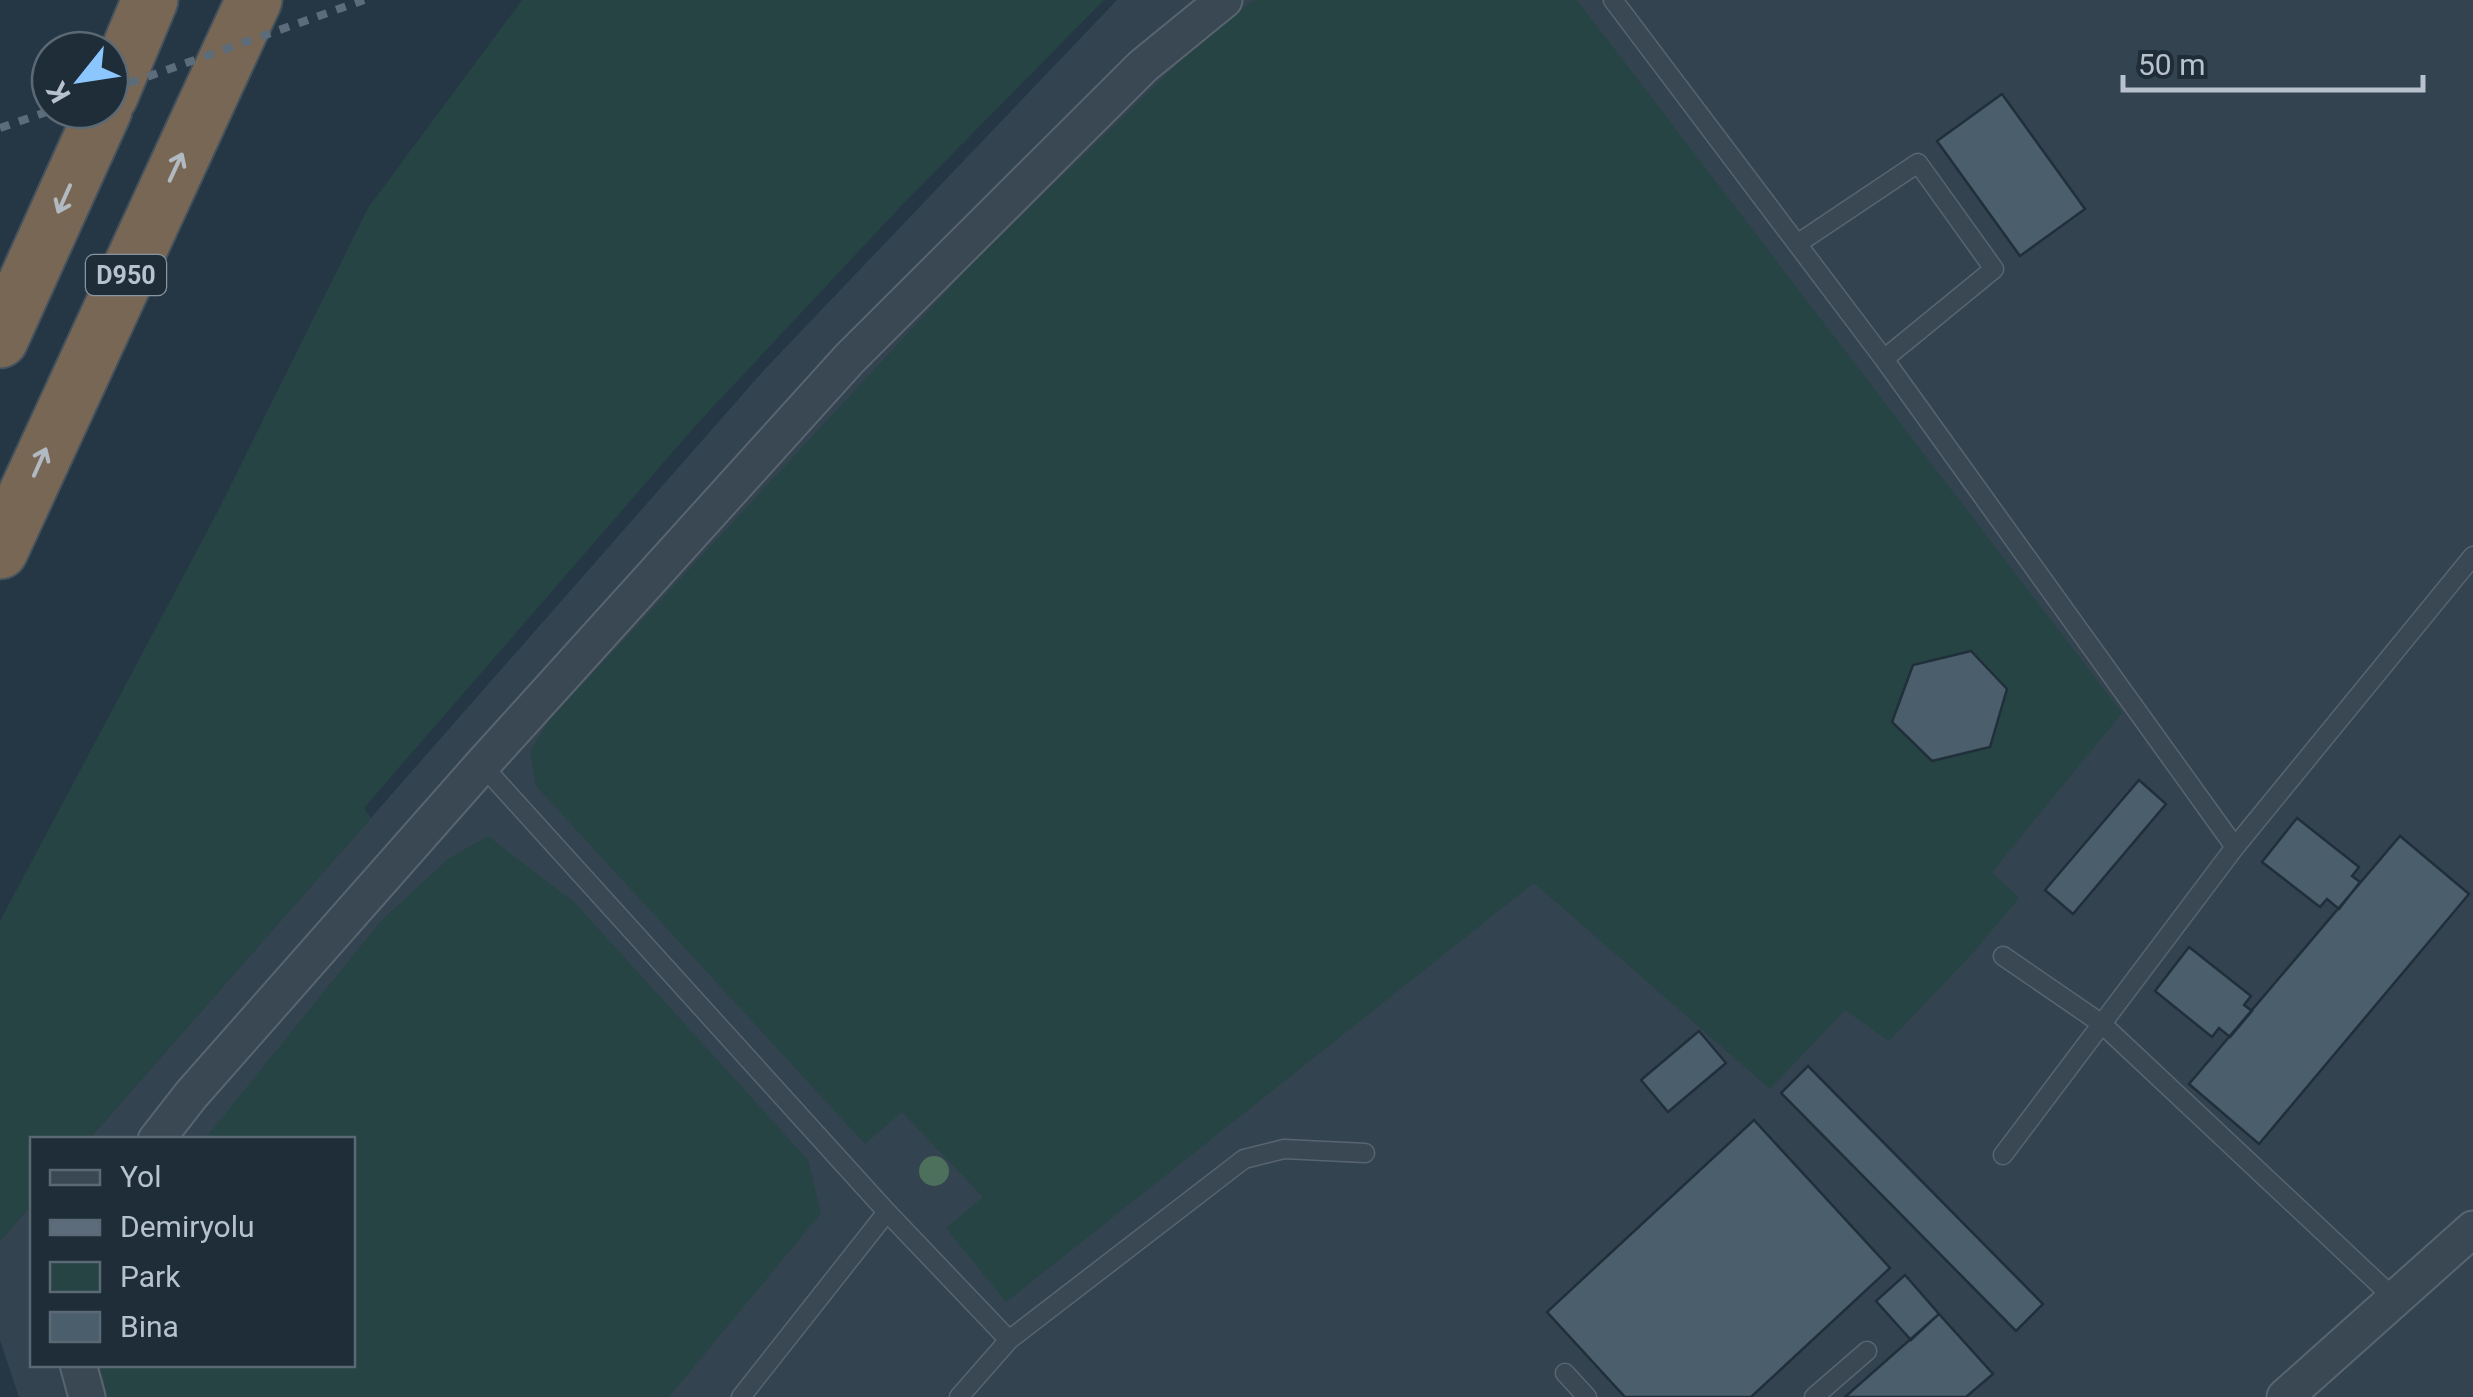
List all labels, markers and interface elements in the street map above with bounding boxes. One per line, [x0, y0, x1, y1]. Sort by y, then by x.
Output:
north arrow [30, 30, 130, 130]
scale bar [2123, 30, 2423, 92]
text: 50 m [2138, 47, 2205, 82]
text: K [40, 76, 78, 108]
one-way arrow [167, 153, 186, 183]
one-way arrow [53, 183, 72, 213]
road number: D950 [86, 255, 166, 295]
one-way arrow [32, 448, 51, 478]
legend [30, 1137, 355, 1367]
text: Yol [120, 1159, 161, 1194]
text: Demiryolu [120, 1209, 255, 1244]
text: Park [120, 1259, 181, 1294]
text: Bina [120, 1309, 179, 1344]

